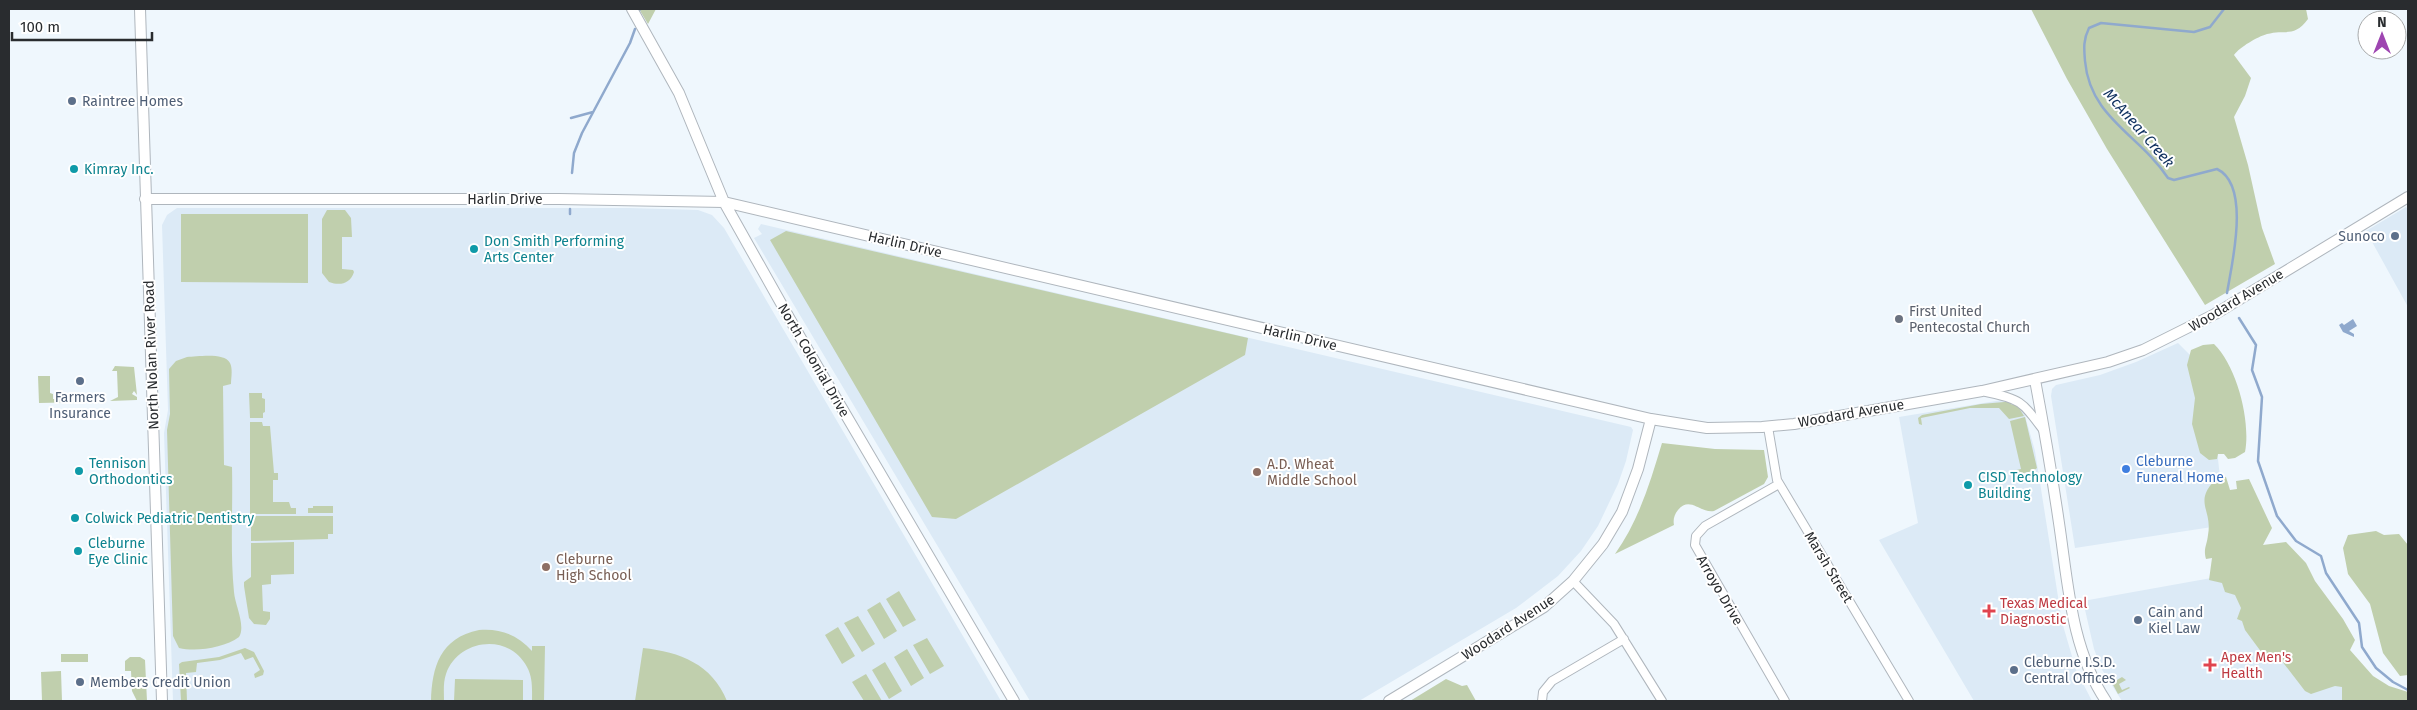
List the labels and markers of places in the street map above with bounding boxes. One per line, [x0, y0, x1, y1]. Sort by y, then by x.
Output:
place label: Raintree Homes [82, 93, 183, 110]
marker: Raintree Homes [66, 95, 78, 107]
place label: Kimray Inc. [84, 161, 154, 178]
marker: Kimray Inc. [68, 163, 80, 175]
place label: Sunoco [2338, 228, 2385, 245]
marker: Sunoco [2389, 230, 2401, 242]
place label: Don Smith Performing Arts Center [484, 233, 625, 266]
marker: Don Smith Performing Arts Center [468, 243, 480, 255]
place label: First United Pentecostal Church [1909, 303, 2030, 336]
marker: First United Pentecostal Church [1893, 313, 1905, 325]
marker: Farmers Insurance [74, 375, 86, 387]
place label: Farmers Insurance [49, 389, 111, 422]
place label: Cleburne Funeral Home [2136, 453, 2224, 486]
place label: Tennison Orthodontics [89, 455, 173, 488]
place label: A.D. Wheat Middle School [1267, 456, 1357, 489]
marker: Cleburne Funeral Home [2120, 463, 2132, 475]
marker: Tennison Orthodontics [73, 465, 85, 477]
marker: A.D. Wheat Middle School [1251, 466, 1263, 478]
place label: CISD Technology Building [1978, 469, 2082, 502]
marker: CISD Technology Building [1962, 479, 1974, 491]
place label: Colwick Pediatric Dentistry [85, 510, 254, 527]
marker: Colwick Pediatric Dentistry [69, 512, 81, 524]
place label: Cleburne Eye Clinic [88, 535, 148, 568]
marker: Cleburne Eye Clinic [72, 545, 84, 557]
place label: Cleburne High School [556, 551, 632, 584]
marker: Cleburne High School [540, 561, 552, 573]
place label: Texas Medical Diagnostic [2000, 595, 2087, 628]
marker: Texas Medical Diagnostic [1982, 604, 1996, 618]
place label: Cain and Kiel Law [2148, 604, 2203, 637]
marker: Cain and Kiel Law [2132, 614, 2144, 626]
place label: Apex Men's Health [2221, 649, 2292, 682]
place label: Cleburne I.S.D. Central Offices [2024, 654, 2116, 687]
marker: Apex Men's Health [2203, 658, 2217, 672]
marker: Cleburne I.S.D. Central Offices [2008, 664, 2020, 676]
place label: Members Credit Union [90, 674, 231, 691]
marker: Members Credit Union [74, 676, 86, 688]

